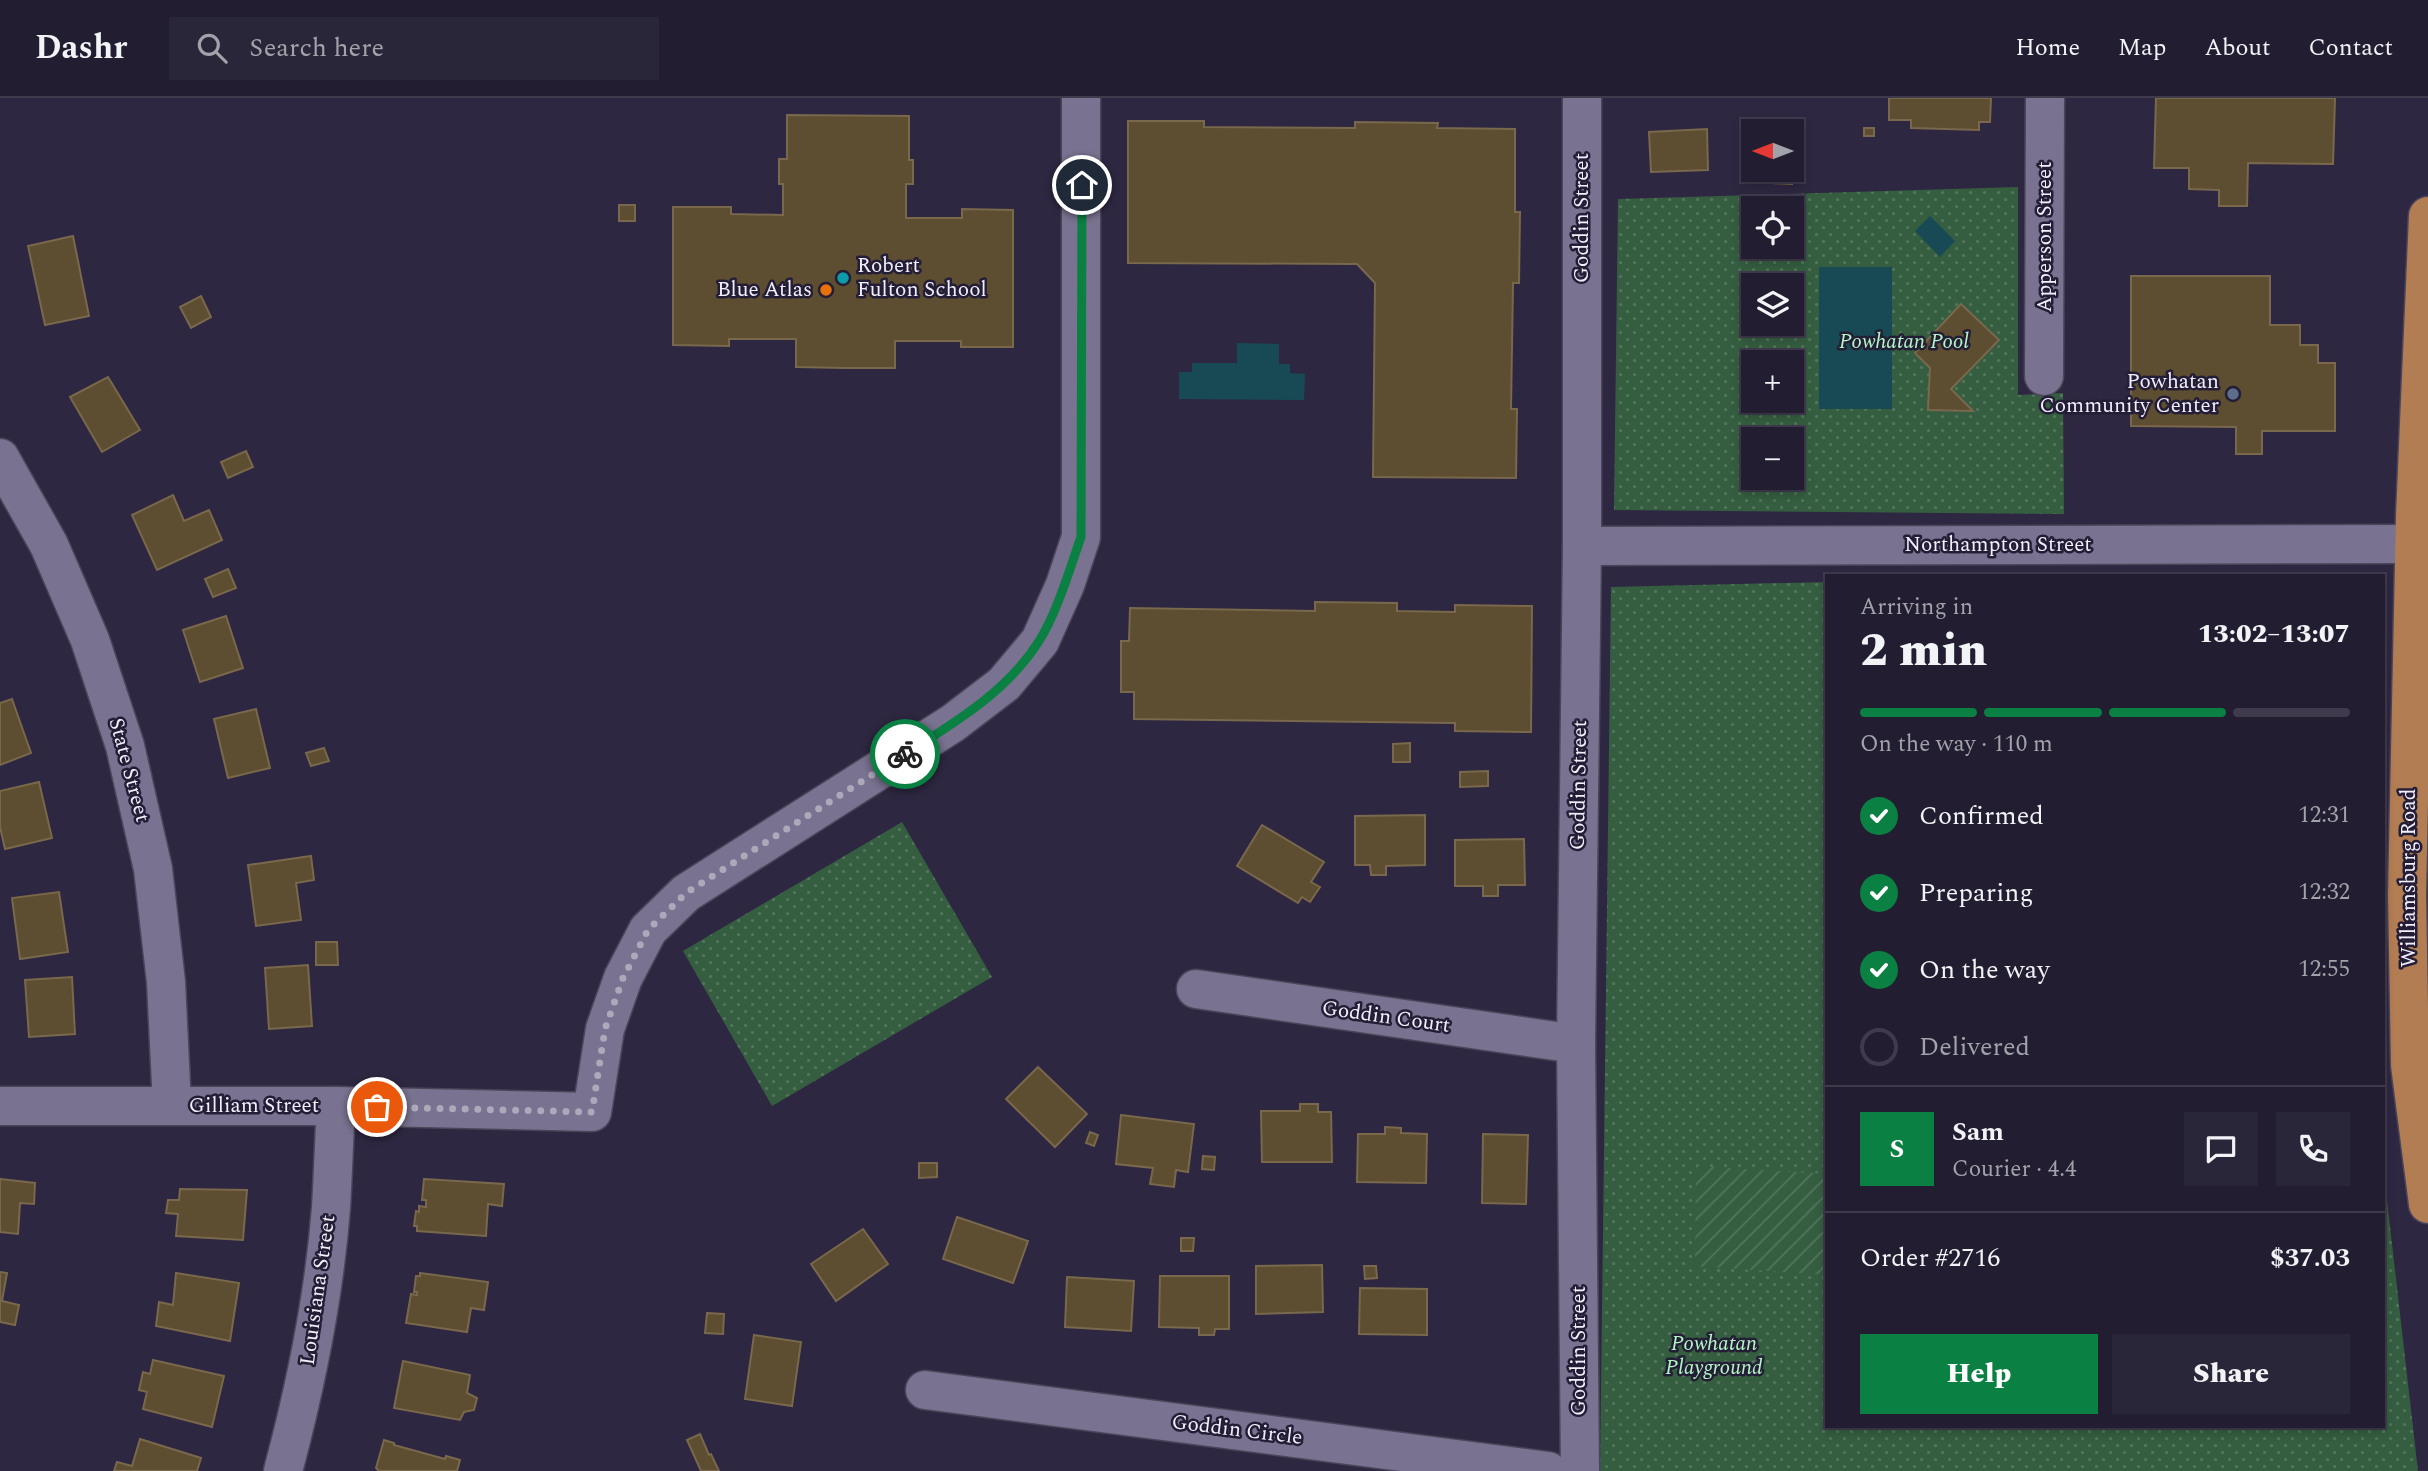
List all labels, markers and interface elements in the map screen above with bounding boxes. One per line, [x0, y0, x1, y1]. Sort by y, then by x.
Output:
search box [169, 17, 659, 80]
text: Dashr [35, 23, 127, 73]
text: Search here [249, 28, 384, 68]
icon: search [193, 29, 231, 67]
text: Home [2015, 30, 2080, 66]
text: Map [2118, 30, 2166, 66]
text: About [2204, 30, 2270, 66]
text: Contact [2308, 30, 2393, 66]
north arrow [1741, 119, 1804, 182]
map controls [1741, 119, 1804, 490]
street label: Goddin Street [1566, 153, 1598, 283]
pin [1052, 155, 1112, 215]
street label: Apperson Street [2029, 161, 2061, 313]
icon: home [1063, 166, 1101, 204]
button: locate [1741, 196, 1804, 259]
place label: Robert Fulton School [857, 250, 987, 306]
marker: Robert Fulton School [835, 270, 851, 286]
button: layers [1741, 273, 1804, 336]
place label: Blue Atlas [717, 274, 812, 306]
marker: Blue Atlas [818, 282, 834, 298]
park label: Powhatan Pool [1839, 326, 1970, 358]
button: + [1741, 350, 1804, 413]
place label: Powhatan Community Center [2039, 366, 2219, 422]
marker: Powhatan Community Center [2225, 386, 2241, 402]
button: − [1741, 427, 1804, 490]
street label: Northampton Street [1904, 529, 2092, 561]
text: Arriving in [1860, 590, 1973, 625]
text: 13:02–13:07 [2198, 614, 2350, 654]
text: 2 min [1860, 616, 1987, 686]
street label: State Street [100, 714, 158, 826]
courier [870, 719, 940, 789]
street label: Goddin Street [1562, 720, 1596, 850]
text: On the way · 110 m [1860, 727, 2053, 762]
icon: bike [886, 735, 924, 773]
street label: Williamsburg Road [2393, 788, 2425, 968]
text: Confirmed [1919, 796, 2044, 836]
icon: check [1860, 797, 1898, 835]
text: 12:31 [2298, 798, 2350, 833]
text: Preparing [1919, 873, 2033, 913]
icon: check [1860, 874, 1898, 912]
text: 12:32 [2298, 875, 2350, 910]
text: On the way [1919, 950, 2050, 990]
icon: check [1860, 951, 1898, 989]
text: 12:55 [2298, 952, 2350, 987]
street label: Goddin Court [1320, 992, 1452, 1042]
text: Delivered [1919, 1027, 2030, 1067]
pin [347, 1077, 407, 1137]
icon: bag [358, 1088, 396, 1126]
street label: Gilliam Street [189, 1090, 319, 1122]
text: Sam [1952, 1112, 2004, 1152]
button: chat [2184, 1112, 2258, 1186]
button: phone [2276, 1112, 2350, 1186]
text: S [1890, 1129, 1904, 1169]
text: Courier · 4.4 [1952, 1152, 2077, 1187]
street label: Louisiana Street [292, 1213, 344, 1367]
text: Order #2716 [1860, 1238, 2000, 1278]
text: $37.03 [2270, 1238, 2350, 1278]
street label: Goddin Street [1563, 1286, 1595, 1416]
park label: Powhatan Playground [1665, 1328, 1763, 1384]
button: Help [1860, 1334, 2098, 1414]
button: Share [2112, 1334, 2350, 1414]
street label: Goddin Circle [1170, 1406, 1304, 1454]

